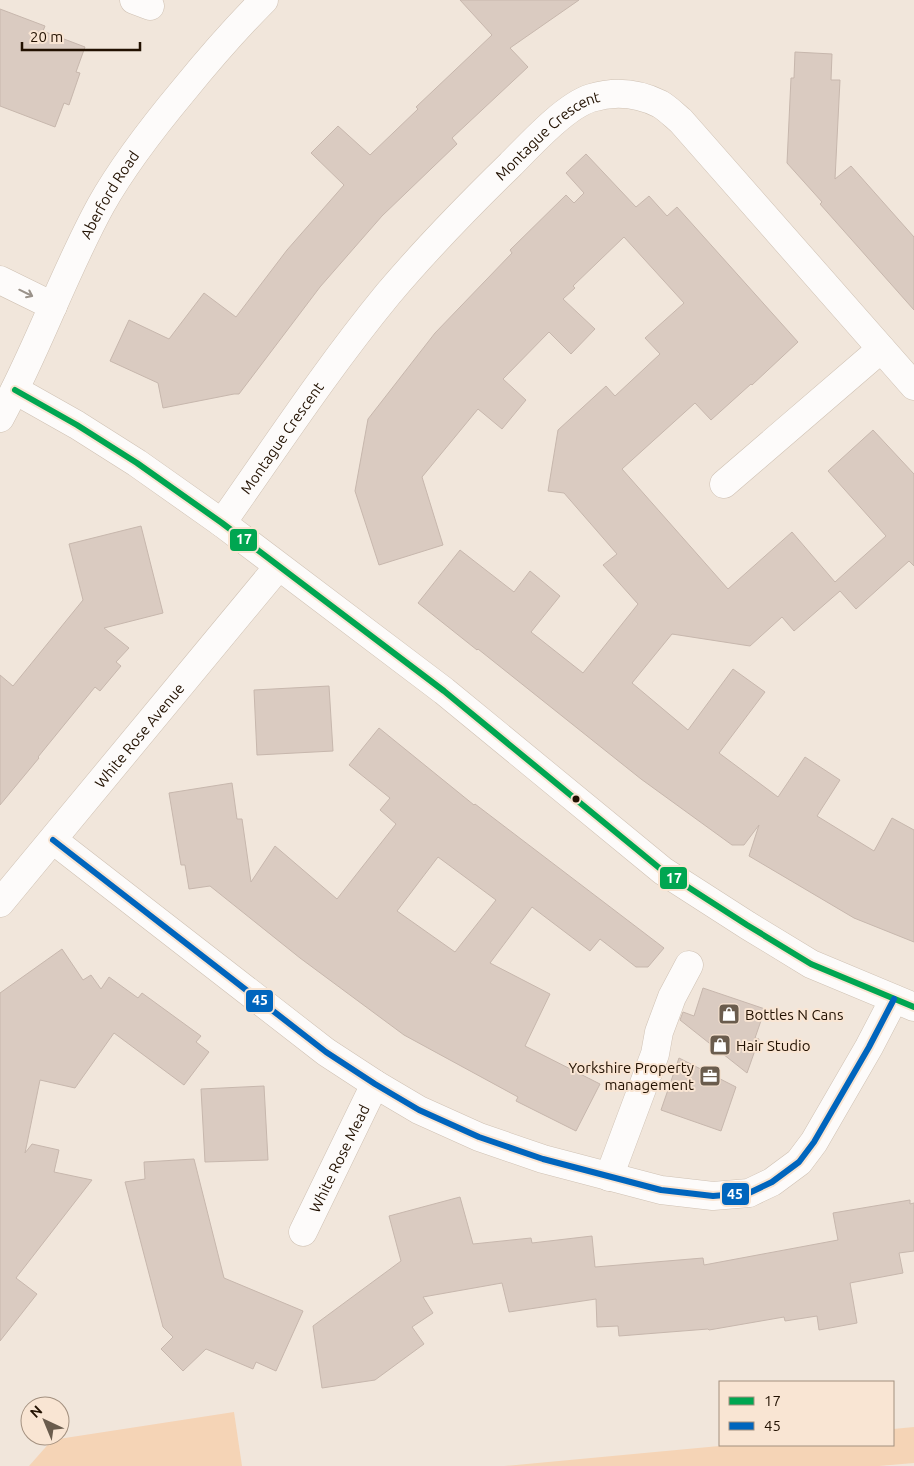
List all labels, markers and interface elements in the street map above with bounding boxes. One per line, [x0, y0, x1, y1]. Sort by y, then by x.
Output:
scale bar [22, 20, 140, 52]
text: 20 m [30, 28, 63, 45]
street label: Montague Crescent [491, 88, 602, 183]
street label: Aberford Road [77, 147, 142, 241]
one-way arrow [19, 288, 34, 298]
street label: Montague Crescent [237, 379, 326, 497]
line badge: 17 [229, 528, 258, 552]
text: 17 [236, 531, 252, 547]
street label: White Rose Avenue [91, 679, 187, 791]
unlabelled marker [571, 794, 581, 804]
line badge: 17 [659, 866, 688, 890]
text: 17 [666, 870, 682, 886]
line badge: 45 [245, 989, 274, 1013]
text: 45 [252, 992, 268, 1008]
shop icon: Bottles N Cans [717, 1002, 741, 1026]
place label: Bottles N Cans [745, 1006, 843, 1023]
shop icon: Hair Studio [708, 1033, 732, 1057]
place label: Hair Studio [736, 1037, 810, 1054]
place label: Yorkshire Property management [569, 1059, 694, 1093]
office icon: Yorkshire Property management [698, 1064, 722, 1088]
street label: White Rose Mead [305, 1102, 372, 1215]
line badge: 45 [721, 1182, 750, 1206]
text: 45 [727, 1186, 743, 1202]
legend [719, 1381, 894, 1446]
text: 17 [764, 1392, 781, 1409]
north arrow [20, 1396, 70, 1446]
text: N [27, 1402, 45, 1421]
text: 45 [764, 1417, 781, 1434]

